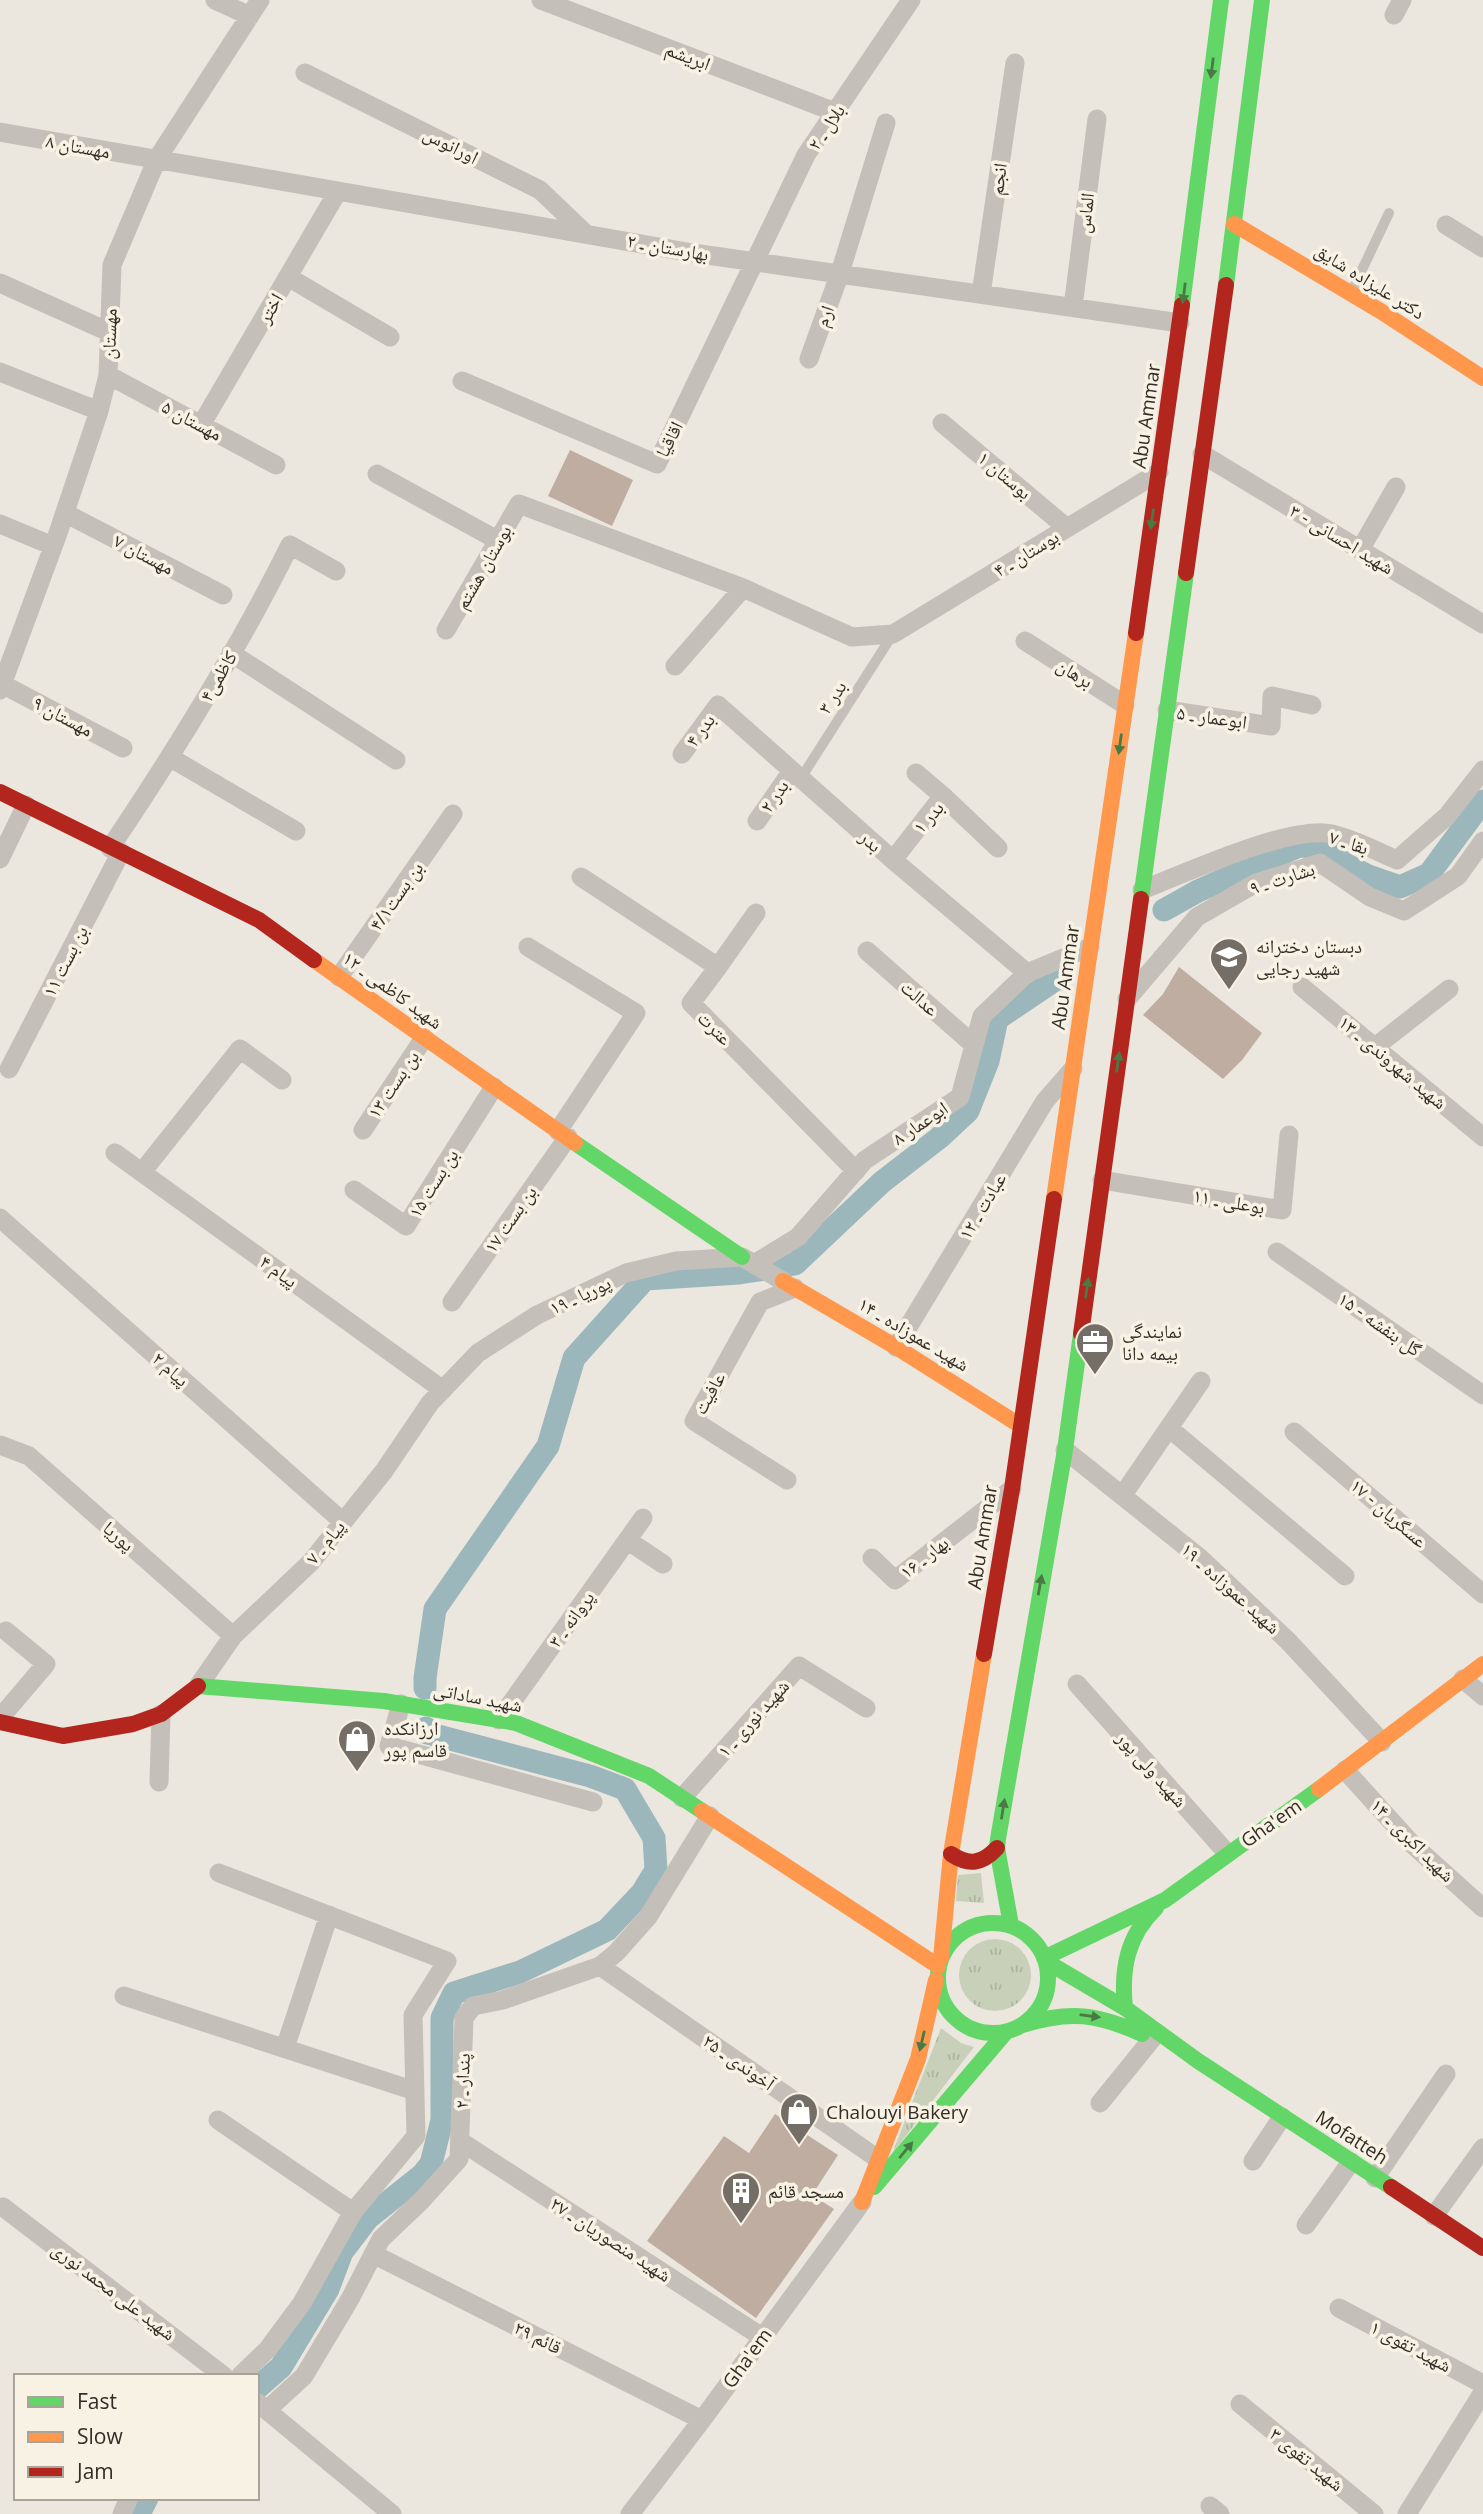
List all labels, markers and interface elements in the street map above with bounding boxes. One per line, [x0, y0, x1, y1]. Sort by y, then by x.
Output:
street label: ابریشم [662, 36, 714, 76]
one-way arrow [1207, 57, 1218, 79]
street label: بلال ـ ۲ [801, 99, 851, 155]
street label: اورانوس [419, 120, 483, 170]
street label: مهستان ۸ [44, 128, 112, 164]
street label: انجم [983, 161, 1013, 197]
street label: الماس [1070, 191, 1100, 235]
street label: بهارستان ـ ۲ [625, 227, 711, 267]
street label: دکتر علیزاده شایق [1310, 237, 1430, 325]
one-way arrow [1179, 283, 1190, 305]
street label: اختر [250, 288, 289, 329]
street label: ارم [808, 302, 841, 331]
street label: مهستان [95, 308, 123, 360]
street label: Abu Ammar [1126, 362, 1166, 470]
street label: مهستان ۵ [157, 393, 227, 447]
street label: اقاقیا [649, 417, 689, 461]
street label: بوستان ۱ [973, 445, 1037, 505]
street label: شهید احسانی - ۳ [1285, 498, 1399, 580]
one-way arrow [1147, 508, 1158, 530]
street label: بوستان هشتم [448, 520, 518, 614]
street label: بوستان ـ ۴ [989, 523, 1063, 583]
street label: مهستان ۷ [109, 527, 179, 581]
street label: کاظمی۴ [193, 646, 243, 706]
street label: برهان [1052, 652, 1098, 694]
street label: بدر ۳ [812, 675, 852, 719]
street label: مهستان ۹ [28, 689, 98, 743]
street label: ابوعمار ـ ۵ [1175, 699, 1249, 735]
street label: بدر ۴ [679, 708, 721, 752]
one-way arrow [1114, 733, 1125, 755]
street label: بدر ۲ [753, 774, 795, 818]
street label: بدر ۱ [907, 795, 949, 839]
street label: بدر [854, 823, 888, 858]
street label: بقا ـ ۷ [1326, 823, 1372, 861]
street label: بشارت ـ ۹ [1246, 855, 1318, 901]
street label: بن بست۴/۱ [363, 856, 429, 936]
street label: بن بست ۱۱ [36, 921, 94, 1001]
street label: Abu Ammar [1045, 923, 1085, 1031]
place label: دبستان دخترانه شهید رجایی [1256, 933, 1362, 981]
school or university icon: دبستان دخترانه شهید رجایی [1208, 936, 1250, 991]
street label: شهید کاظمی ـ ۱۲ [338, 945, 448, 1035]
street label: عدالت [895, 974, 945, 1022]
street label: عترت [692, 1005, 738, 1051]
street label: شهید شهروندی ـ ۱۳ [1333, 1009, 1453, 1115]
street label: بن بست ۱۳ [361, 1045, 425, 1123]
one-way arrow [1113, 1051, 1124, 1073]
street label: ابوعمار ۸ [887, 1095, 953, 1151]
street label: بن بست ۱۵ [402, 1144, 464, 1222]
street label: عبادت ـ ۱۲ [952, 1168, 1012, 1244]
street label: بن بست ۱۷ [477, 1180, 543, 1258]
street label: بوعلی ـ ۱۱ [1191, 1182, 1267, 1220]
street label: پیام ۴ [254, 1248, 303, 1294]
street label: پوریا ـ ۱۹ [545, 1269, 615, 1321]
one-way arrow [1082, 1276, 1093, 1298]
street label: گل بنفشه - ۱۵ [1333, 1286, 1427, 1362]
street label: شهید عموزاده ـ ۱۴ [854, 1291, 974, 1377]
place label: نمایندگی بیمه دانا [1122, 1318, 1182, 1366]
office icon: نمایندگی بیمه دانا [1074, 1321, 1116, 1376]
street label: پیام ۲ [146, 1346, 195, 1393]
street label: عافیت [687, 1367, 731, 1419]
street label: عسگریان - ۱۷ [1345, 1472, 1433, 1554]
street label: Abu Ammar [961, 1483, 1003, 1591]
street label: پیام ـ ۷ [299, 1514, 352, 1570]
street label: پوریا [98, 1515, 140, 1557]
street label: بهار ـ ۱۶ [894, 1530, 954, 1584]
street label: شهید عموزاده ـ ۱۹ [1176, 1536, 1286, 1640]
one-way arrow [1035, 1574, 1046, 1596]
street label: پروانه ـ ۳ [542, 1586, 600, 1652]
street label: شهید نوری ـ ۱ [711, 1674, 795, 1762]
street label: شهید ساداتی [431, 1676, 525, 1718]
place label: ارزانکده قاسم پور [383, 1715, 447, 1763]
shop icon: ارزانکده قاسم پور [336, 1718, 378, 1773]
street label: شهید ولی پور [1110, 1725, 1193, 1813]
street label: شهید اکبری ـ ۱۴ [1365, 1792, 1461, 1888]
street label: Gha'em [1236, 1793, 1306, 1853]
one-way arrow [998, 1798, 1009, 1820]
one-way arrow [1079, 2011, 1101, 2022]
street label: آخوندی ـ ۲۵ [698, 2028, 781, 2097]
one-way arrow [917, 2030, 928, 2052]
street label: پندار ـ ۲ [448, 2053, 476, 2109]
shop icon: Chalouyi Bakery [778, 2091, 820, 2146]
place label: Chalouyi Bakery [826, 2099, 969, 2125]
street label: Mofatteh [1311, 2104, 1393, 2170]
one-way arrow [898, 2141, 913, 2158]
building icon: مسجد قائم [720, 2170, 762, 2225]
place label: مسجد قائم [768, 2178, 844, 2204]
street label: شهید منصوریان ـ ۲۷ [546, 2190, 676, 2288]
street label: شهید علی محمد نوری [47, 2236, 181, 2346]
street label: قائم ۲۹ [510, 2314, 566, 2360]
street label: شهید تقوی ۱ [1366, 2314, 1456, 2378]
street label: Gha'em [716, 2323, 778, 2393]
legend [14, 2374, 259, 2500]
text: Fast [77, 2387, 117, 2415]
street label: شهید تقوی ۳ [1264, 2421, 1350, 2497]
text: Slow [77, 2422, 123, 2450]
text: Jam [75, 2457, 114, 2485]

